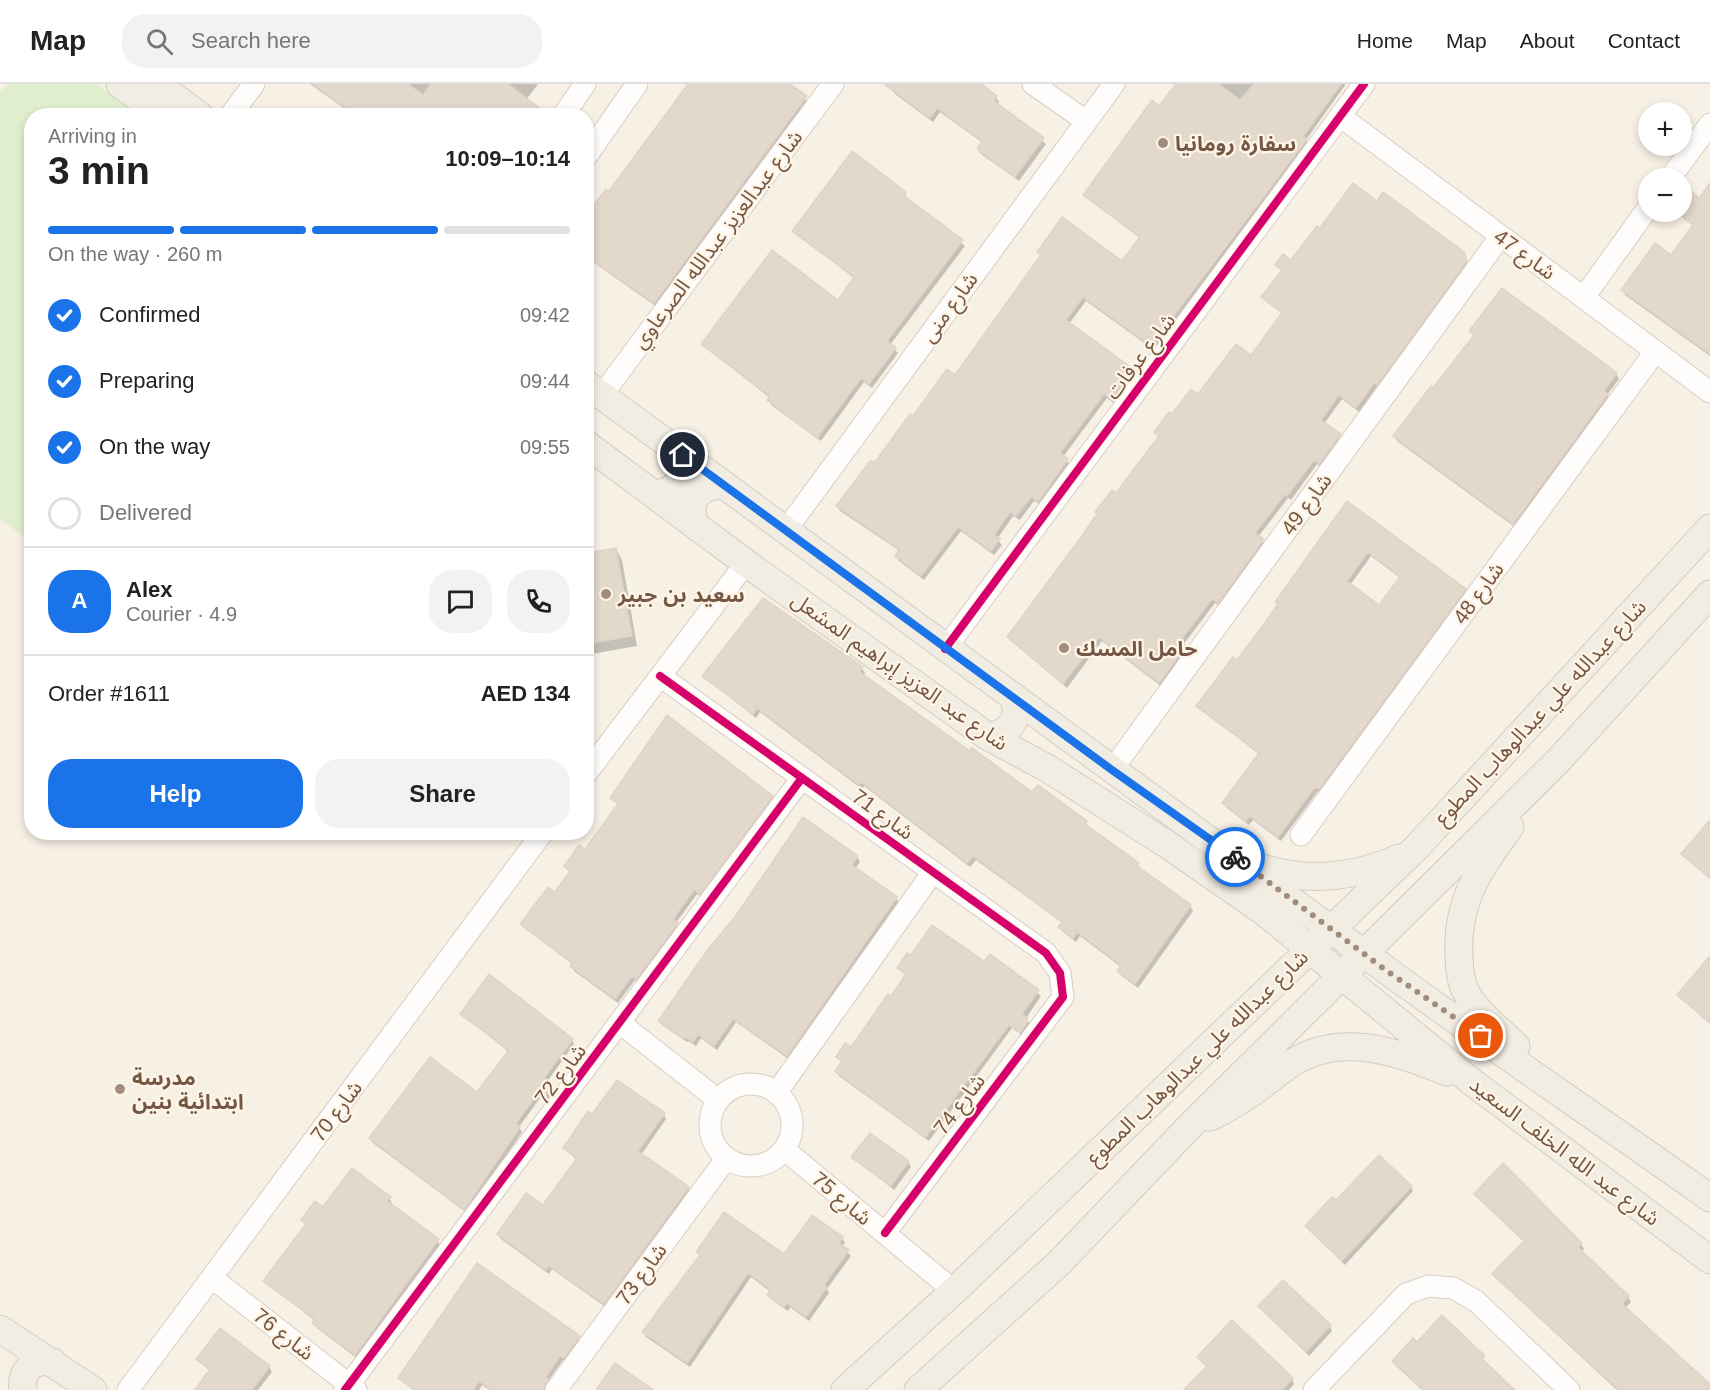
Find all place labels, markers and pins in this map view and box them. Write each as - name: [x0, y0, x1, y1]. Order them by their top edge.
- place label: سفارة رومانيا: [1175, 132, 1296, 156]
- marker: سفارة رومانيا: [1156, 136, 1170, 150]
- pin: [657, 429, 708, 480]
- place label: سعيد بن جبير: [617, 583, 745, 607]
- marker: سعيد بن جبير: [599, 587, 613, 601]
- place label: حامل المسك: [1076, 637, 1197, 661]
- marker: حامل المسك: [1057, 641, 1071, 655]
- pin: [1455, 1010, 1506, 1061]
- place label: مدرسة ابتدائية بنين: [132, 1066, 244, 1114]
- marker: مدرسة ابتدائية بنين: [113, 1082, 127, 1096]

